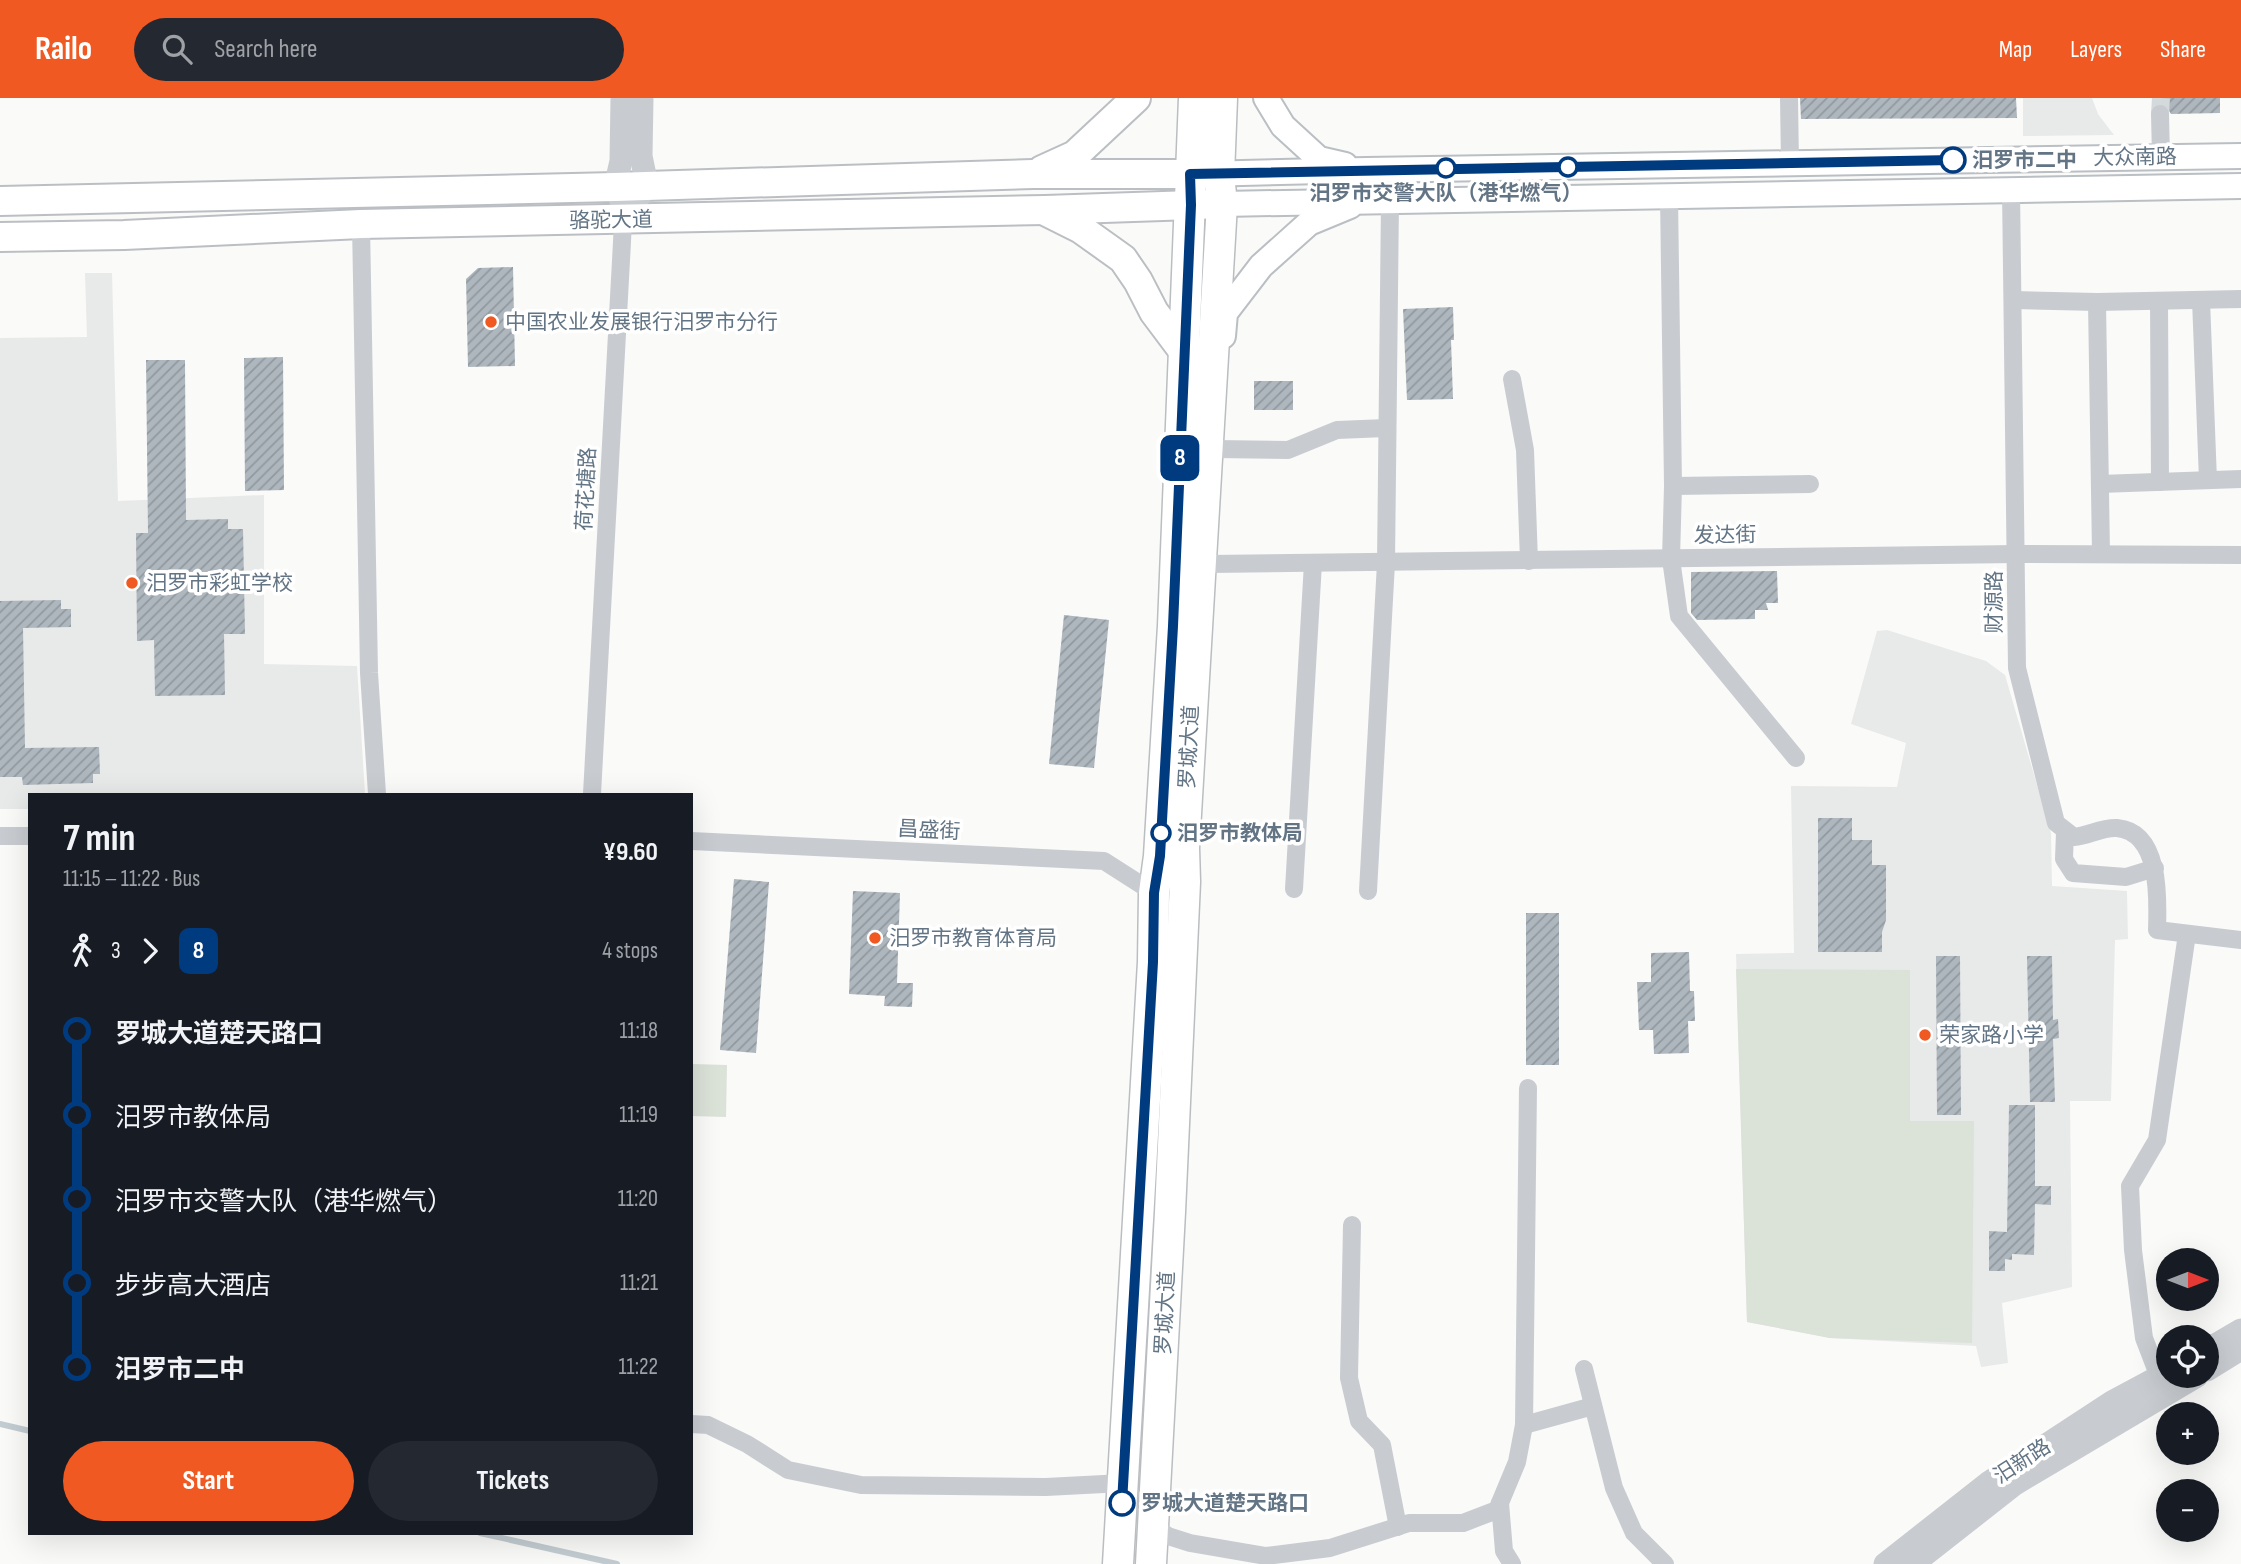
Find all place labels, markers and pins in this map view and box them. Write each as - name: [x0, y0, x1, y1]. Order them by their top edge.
- marker: 汨罗市二中: [1940, 147, 1966, 173]
- place label: 汨罗市二中: [1972, 148, 2077, 173]
- unlabelled marker: [1558, 157, 1578, 177]
- marker: 汨罗市交警大队（港华燃气）: [1436, 158, 1456, 178]
- place label: 汨罗市交警大队（港华燃气）: [1310, 181, 1583, 206]
- place label: 中国农业发展银行汨罗市分行: [505, 310, 778, 335]
- marker: 中国农业发展银行汨罗市分行: [483, 314, 499, 330]
- place label: 汨罗市彩虹学校: [146, 571, 293, 596]
- marker: 汨罗市彩虹学校: [124, 575, 140, 591]
- place label: 汨罗市教体局: [1177, 821, 1303, 846]
- marker: 汨罗市教体局: [1151, 823, 1171, 843]
- place label: 汨罗市教育体育局: [889, 926, 1057, 951]
- marker: 汨罗市教育体育局: [867, 930, 883, 946]
- place label: 荣家路小学: [1939, 1023, 2044, 1048]
- marker: 荣家路小学: [1917, 1027, 1933, 1043]
- marker: 罗城大道楚天路口: [1109, 1490, 1135, 1516]
- place label: 罗城大道楚天路口: [1141, 1491, 1309, 1516]

